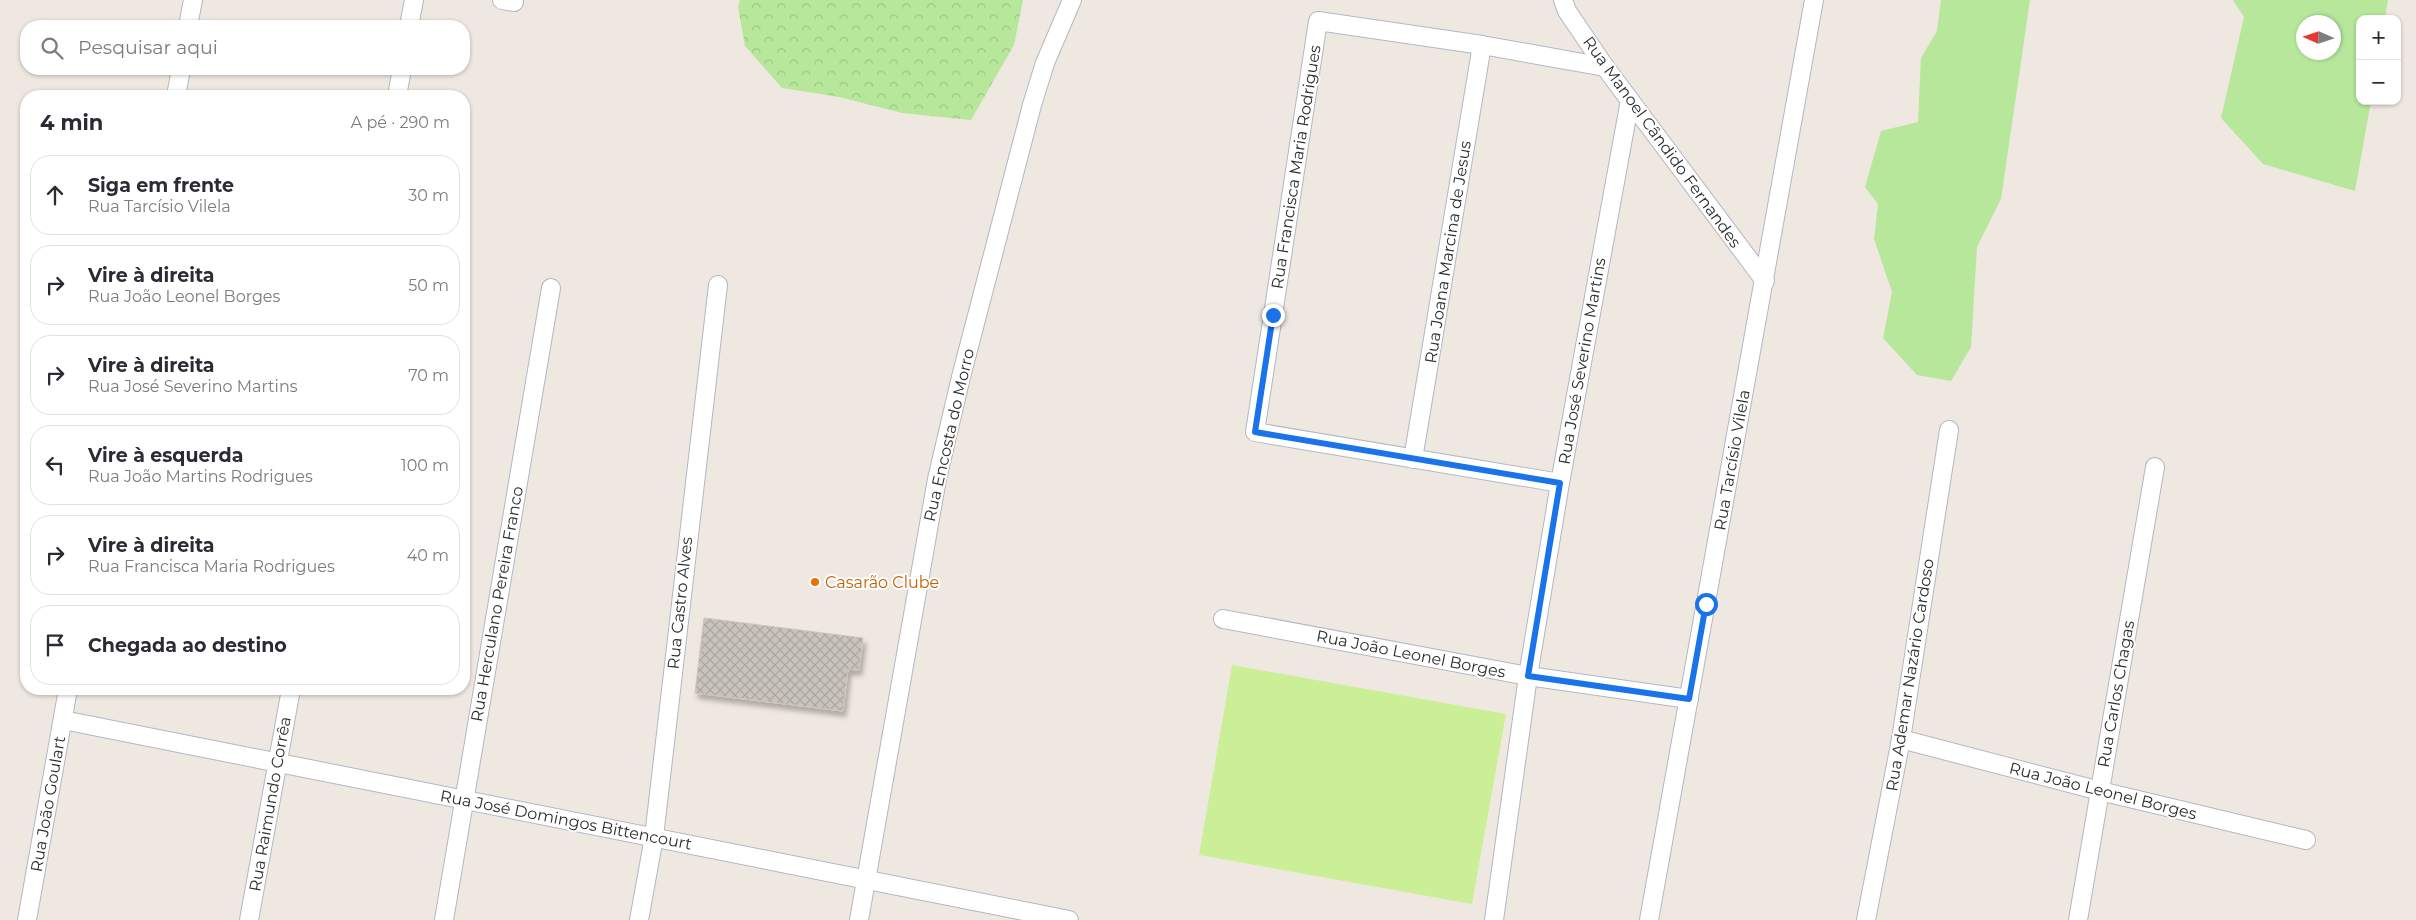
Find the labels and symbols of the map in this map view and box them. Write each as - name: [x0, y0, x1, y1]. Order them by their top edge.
- north arrow: [2296, 15, 2341, 60]
- street label: Rua Manoel Cândido Fernandes: [1579, 33, 1745, 252]
- street label: Rua Francisca Maria Rodrigues: [1267, 43, 1325, 290]
- street label: Rua Joana Marcina de Jesus: [1421, 139, 1475, 365]
- street label: Rua José Severino Martins: [1554, 256, 1610, 466]
- route end: [1262, 304, 1285, 327]
- street label: Rua Encosta do Morro: [920, 347, 978, 523]
- street label: Rua Tarcísio Vilela: [1710, 388, 1754, 532]
- street label: Rua Herculano Pereira Franco: [467, 485, 527, 723]
- street label: Rua Castro Alves: [664, 536, 696, 670]
- street label: Rua Ademar Nazário Cardoso: [1882, 557, 1938, 793]
- place label: Casarão Clube: [825, 573, 939, 592]
- marker: Casarão Clube: [809, 576, 821, 588]
- route start: [1695, 593, 1718, 616]
- street label: Rua Carlos Chagas: [2094, 619, 2138, 769]
- street label: Rua João Leonel Borges: [1315, 626, 1507, 682]
- street label: Rua Raimundo Corrêa: [245, 715, 295, 893]
- street label: Rua João Goulart: [27, 734, 69, 873]
- street label: Rua João Leonel Borges: [2007, 759, 2199, 824]
- street label: Rua José Domingos Bittencourt: [439, 786, 694, 854]

